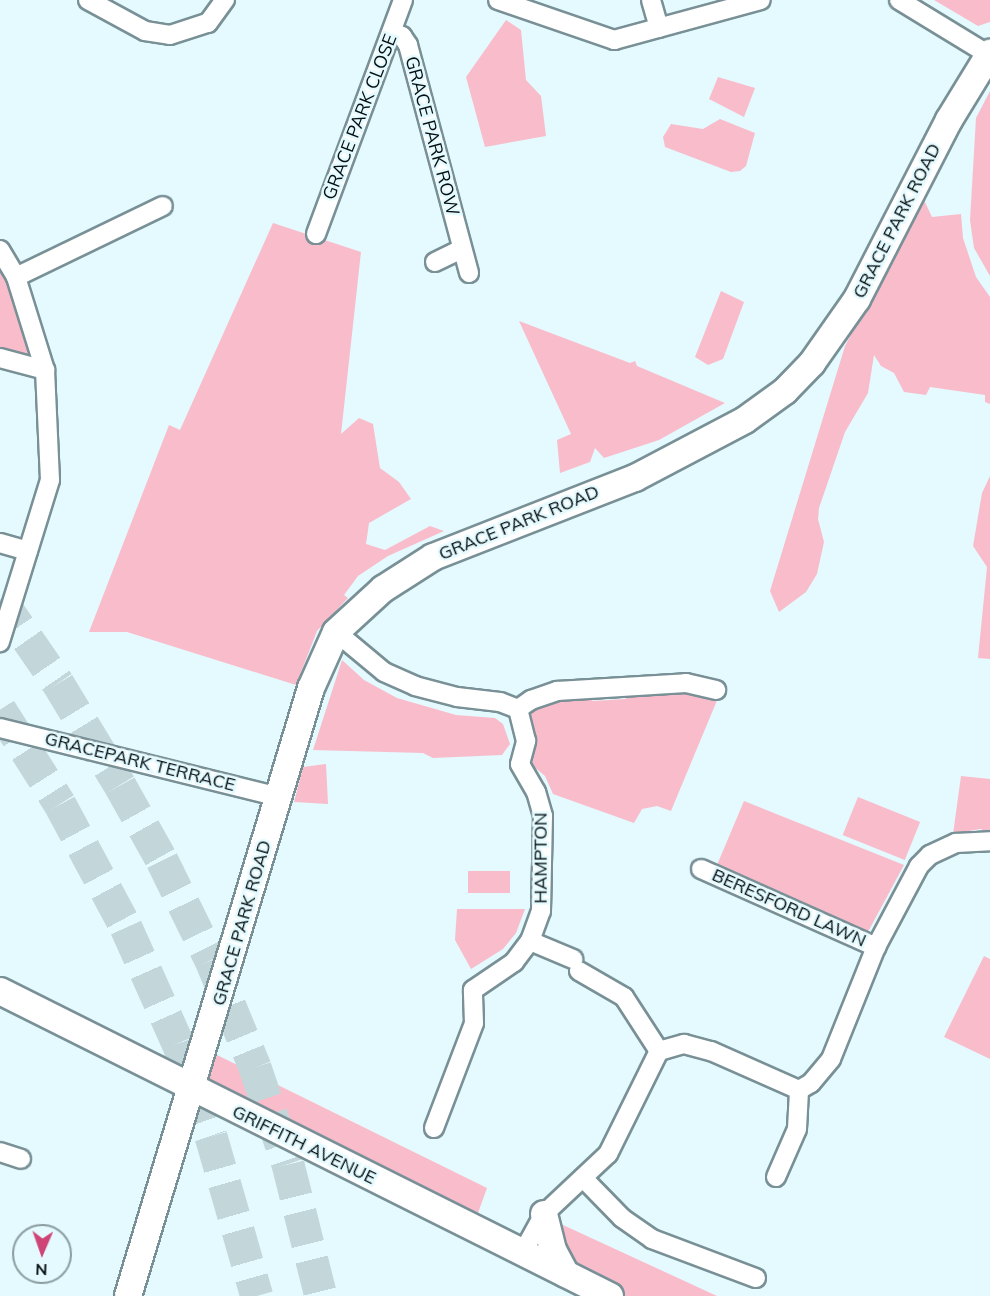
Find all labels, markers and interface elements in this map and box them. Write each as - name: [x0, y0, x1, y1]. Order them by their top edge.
- street label: GRACE PARK CLOSE: [318, 31, 402, 203]
- street label: GRACE PARK ROW: [400, 54, 464, 218]
- street label: GRACE PARK ROAD: [849, 140, 945, 302]
- street label: GRACE PARK ROAD: [436, 481, 602, 565]
- street label: GRACEPARK TERRACE: [42, 728, 238, 796]
- street label: HAMPTON: [530, 812, 552, 904]
- street label: GRACE PARK ROAD: [208, 838, 276, 1008]
- street label: BERESFORD LAWN: [709, 864, 869, 952]
- street label: GRIFFITH AVENUE: [229, 1101, 379, 1189]
- north arrow: [12, 1224, 72, 1284]
- text: N: [35, 1260, 48, 1280]

